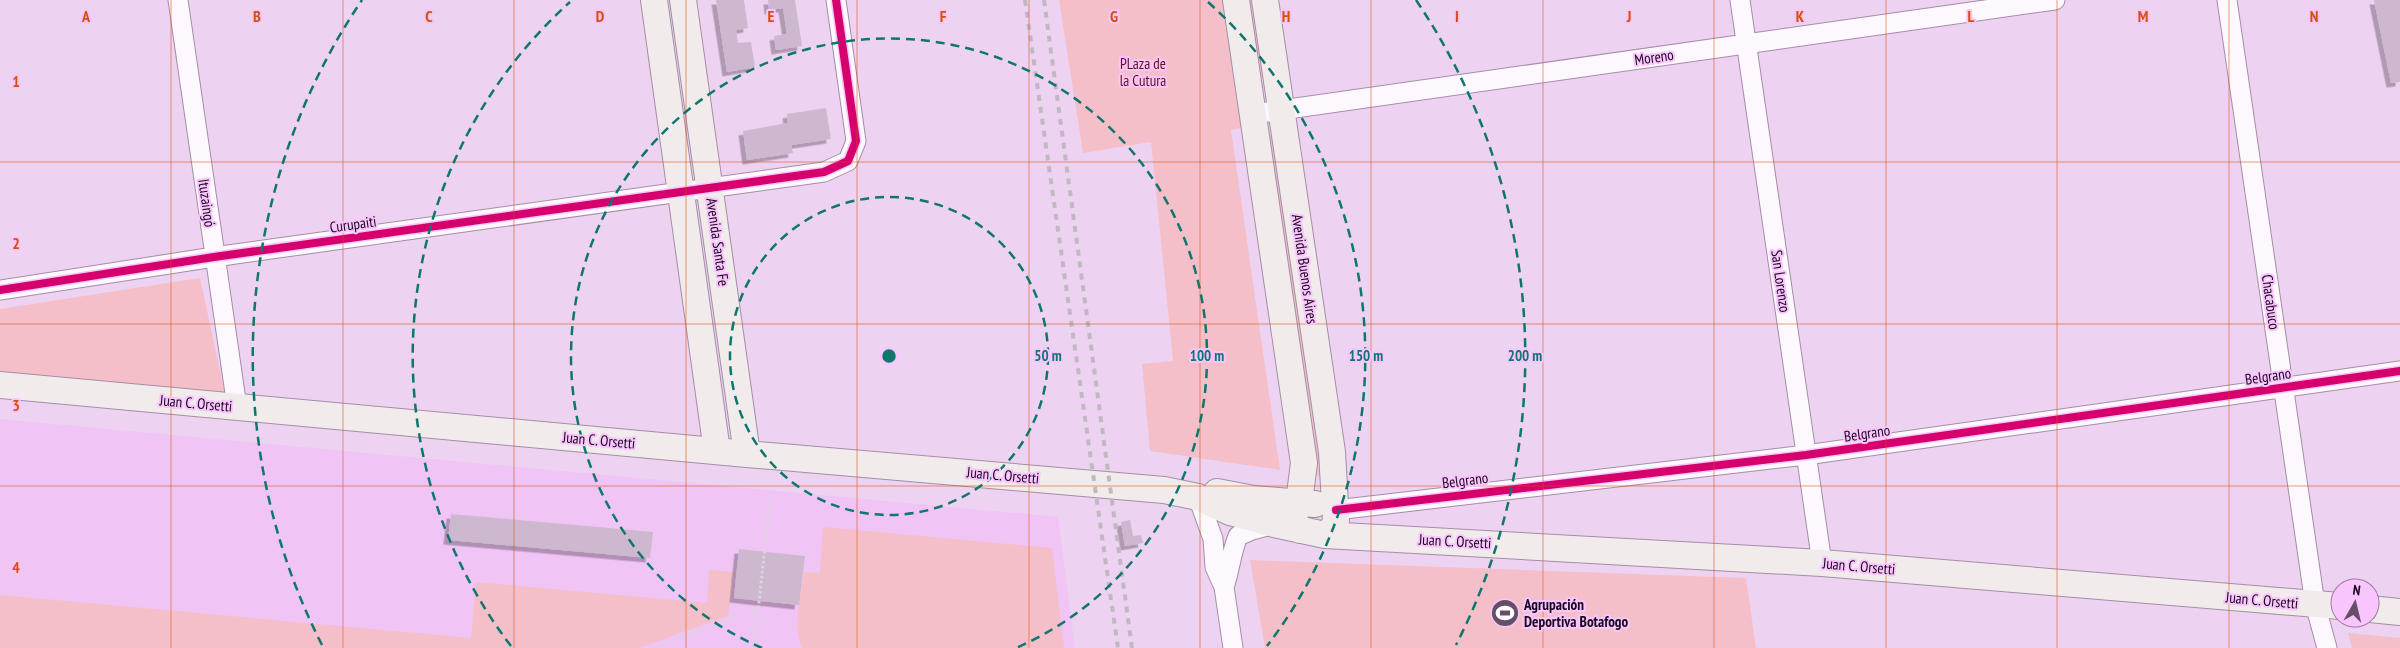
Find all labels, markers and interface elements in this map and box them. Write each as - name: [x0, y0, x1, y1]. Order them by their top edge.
- text: A: [81, 6, 91, 26]
- text: B: [253, 6, 261, 26]
- text: C: [425, 6, 433, 26]
- text: D: [596, 6, 605, 26]
- text: E: [768, 6, 775, 26]
- text: F: [940, 6, 947, 26]
- text: G: [1110, 6, 1118, 26]
- text: H: [1282, 6, 1290, 26]
- text: I: [1455, 6, 1459, 26]
- text: J: [1626, 6, 1631, 26]
- text: K: [1796, 6, 1805, 26]
- text: L: [1968, 6, 1975, 26]
- text: M: [2138, 6, 2148, 26]
- text: N: [2310, 6, 2318, 26]
- street label: Moreno: [1633, 45, 1675, 69]
- park label: PLaza de la Cutura: [1120, 54, 1166, 90]
- text: 1: [12, 71, 20, 91]
- street label: Ituzaingó: [194, 178, 220, 228]
- street label: Avenida Santa Fe: [702, 197, 734, 287]
- street label: Curupaiti: [328, 211, 378, 237]
- street label: Avenida Buenos Aires: [1288, 213, 1322, 325]
- text: 2: [12, 233, 20, 253]
- street label: San Lorenzo: [1767, 249, 1795, 313]
- street label: Chacabuco: [2258, 273, 2284, 331]
- text: 50 m: [1034, 346, 1062, 365]
- text: 100 m: [1190, 346, 1224, 365]
- text: 150 m: [1349, 346, 1383, 365]
- text: 200 m: [1508, 346, 1542, 365]
- centre of rings: [880, 347, 898, 365]
- street label: Belgrano: [2244, 363, 2292, 389]
- street label: Juan C. Orsetti: [158, 390, 233, 416]
- text: 3: [12, 395, 20, 415]
- street label: Belgrano: [1843, 420, 1891, 446]
- street label: Juan C. Orsetti: [561, 427, 636, 453]
- street label: Juan C. Orsetti: [965, 462, 1040, 488]
- street label: Belgrano: [1441, 468, 1489, 492]
- street label: Juan C. Orsetti: [1417, 530, 1492, 552]
- street label: Juan C. Orsetti: [1821, 553, 1896, 579]
- text: 4: [12, 557, 20, 577]
- north arrow: [2330, 578, 2380, 628]
- text: N: [2352, 581, 2362, 600]
- street label: Juan C. Orsetti: [2224, 587, 2299, 613]
- place label: Agrupación Deportiva Botafogo: [1523, 595, 1629, 631]
- sports icon: Agrupación Deportiva Botafogo: [1490, 598, 1520, 628]

